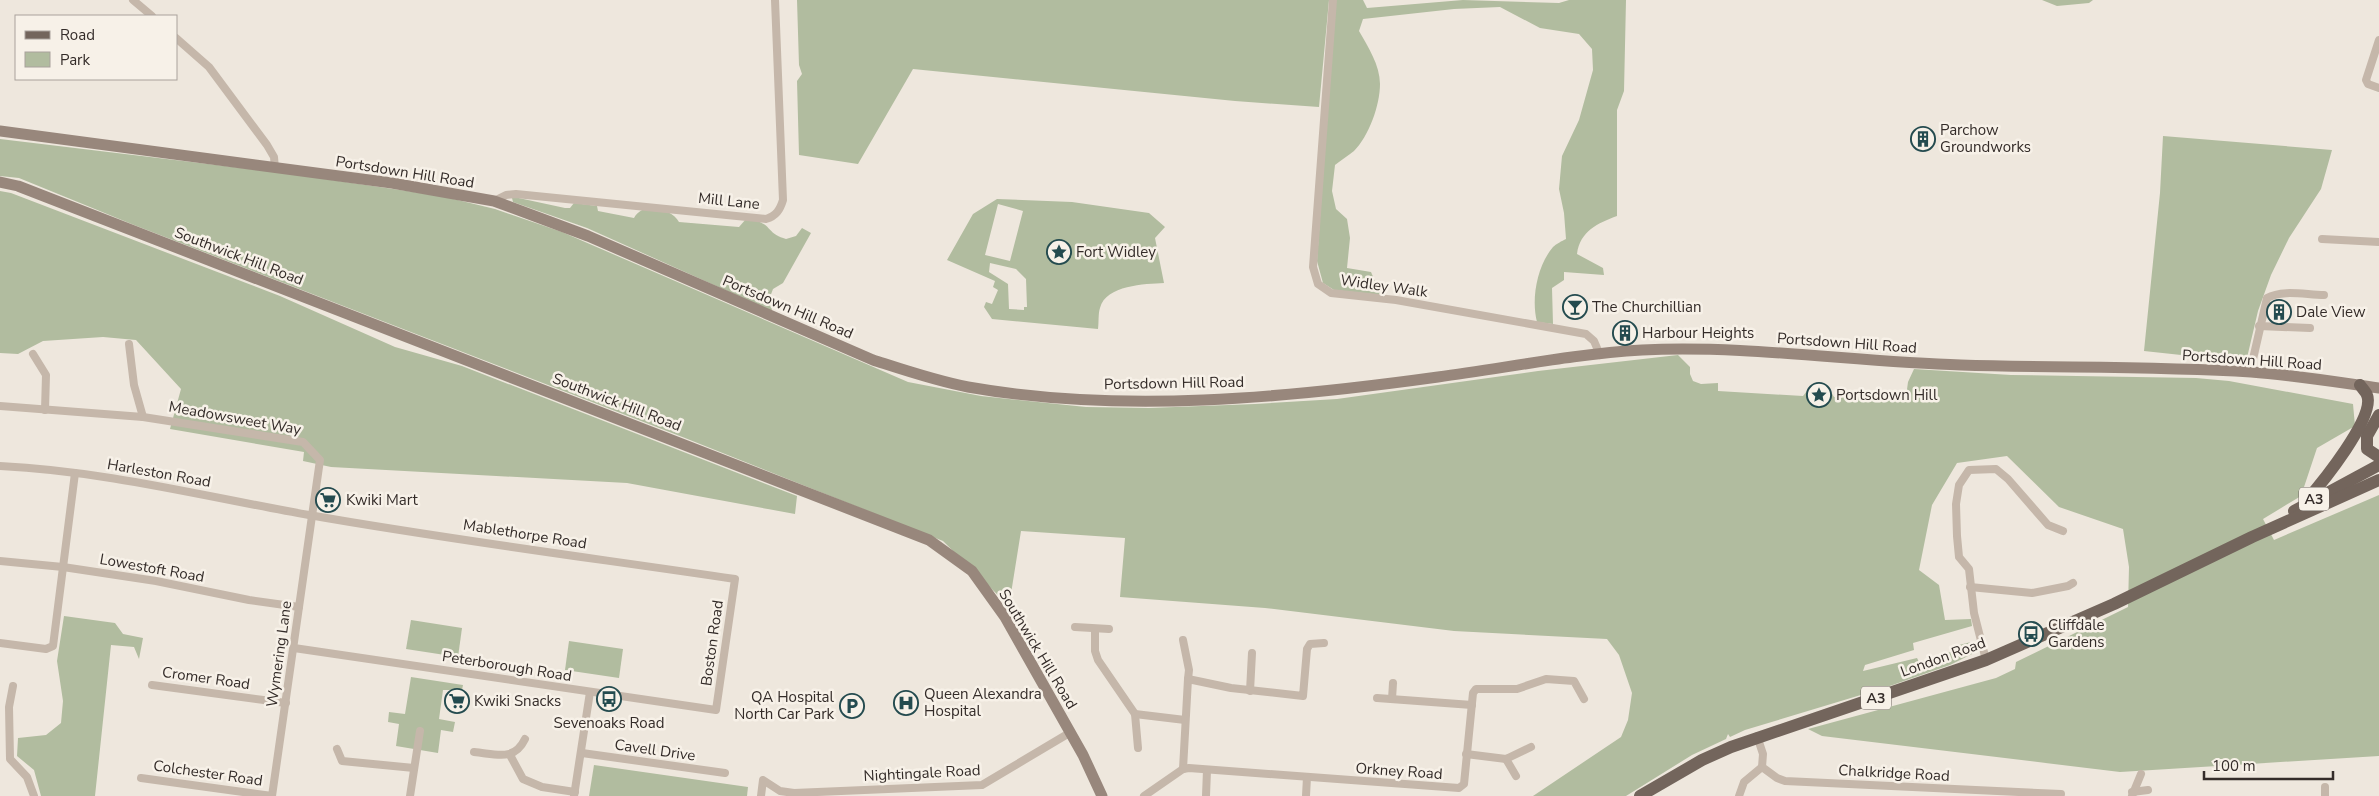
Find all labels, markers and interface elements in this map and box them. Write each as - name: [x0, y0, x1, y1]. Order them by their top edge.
- legend: [15, 15, 178, 80]
- text: Road: [60, 25, 95, 45]
- text: Park: [60, 50, 90, 70]
- place label: Parchow Groundworks: [1940, 120, 2031, 157]
- building icon: Parchow Groundworks: [1910, 126, 1936, 152]
- street label: Portsdown Hill Road: [334, 151, 476, 193]
- street label: Mill Lane: [697, 188, 761, 214]
- street label: Southwick Hill Road: [172, 222, 306, 290]
- place icon: Fort Widley: [1046, 239, 1072, 265]
- place label: Fort Widley: [1076, 242, 1156, 262]
- street label: Portsdown Hill Road: [720, 270, 856, 344]
- street label: Widley Walk: [1339, 270, 1430, 302]
- bar icon: The Churchillian: [1562, 294, 1588, 320]
- place label: The Churchillian: [1592, 297, 1701, 317]
- building icon: Dale View: [2266, 299, 2292, 325]
- place label: Dale View: [2296, 302, 2366, 322]
- building icon: Harbour Heights: [1612, 320, 1638, 346]
- place label: Harbour Heights: [1642, 323, 1754, 343]
- street label: Portsdown Hill Road: [1776, 328, 1918, 358]
- street label: Portsdown Hill Road: [2181, 345, 2323, 375]
- street label: Southwick Hill Road: [550, 368, 684, 436]
- street label: Portsdown Hill Road: [1104, 372, 1244, 394]
- place icon: Portsdown Hill: [1806, 382, 1832, 408]
- place label: Portsdown Hill: [1836, 385, 1938, 405]
- street label: Meadowsweet Way: [167, 397, 303, 440]
- street label: Harleston Road: [106, 454, 212, 492]
- supermarket icon: Kwiki Mart: [315, 487, 341, 513]
- road number: A3: [2299, 488, 2329, 510]
- place label: Kwiki Mart: [346, 490, 418, 510]
- street label: Mablethorpe Road: [462, 514, 588, 554]
- street label: Lowestoft Road: [98, 549, 206, 587]
- street label: Southwick Hill Road: [994, 585, 1082, 713]
- street label: Wymering Lane: [262, 599, 296, 708]
- street label: Boston Road: [696, 599, 728, 687]
- place label: Cliffdale Gardens: [2048, 615, 2105, 652]
- bus stop icon: Cliffdale Gardens: [2018, 621, 2044, 647]
- street label: London Road: [1898, 632, 1988, 682]
- street label: Peterborough Road: [441, 646, 573, 686]
- street label: Cromer Road: [161, 662, 251, 694]
- place label: Queen Alexandra Hospital: [924, 684, 1042, 721]
- bus stop icon: Sevenoaks Road: [596, 686, 622, 712]
- road number: A3: [1861, 686, 1891, 710]
- place label: QA Hospital North Car Park: [734, 687, 835, 724]
- supermarket icon: Kwiki Snacks: [444, 688, 470, 714]
- hospital icon: Queen Alexandra Hospital: [893, 690, 919, 716]
- place label: Kwiki Snacks: [474, 691, 561, 711]
- parking icon: QA Hospital North Car Park: [839, 693, 865, 719]
- place label: Sevenoaks Road: [554, 713, 664, 733]
- street label: Cavell Drive: [613, 734, 697, 766]
- scale bar: [2204, 748, 2333, 780]
- street label: Colchester Road: [152, 755, 264, 791]
- text: 100 m: [2212, 756, 2256, 776]
- street label: Orkney Road: [1355, 758, 1443, 784]
- street label: Nightingale Road: [863, 760, 981, 786]
- street label: Chalkridge Road: [1838, 760, 1950, 786]

